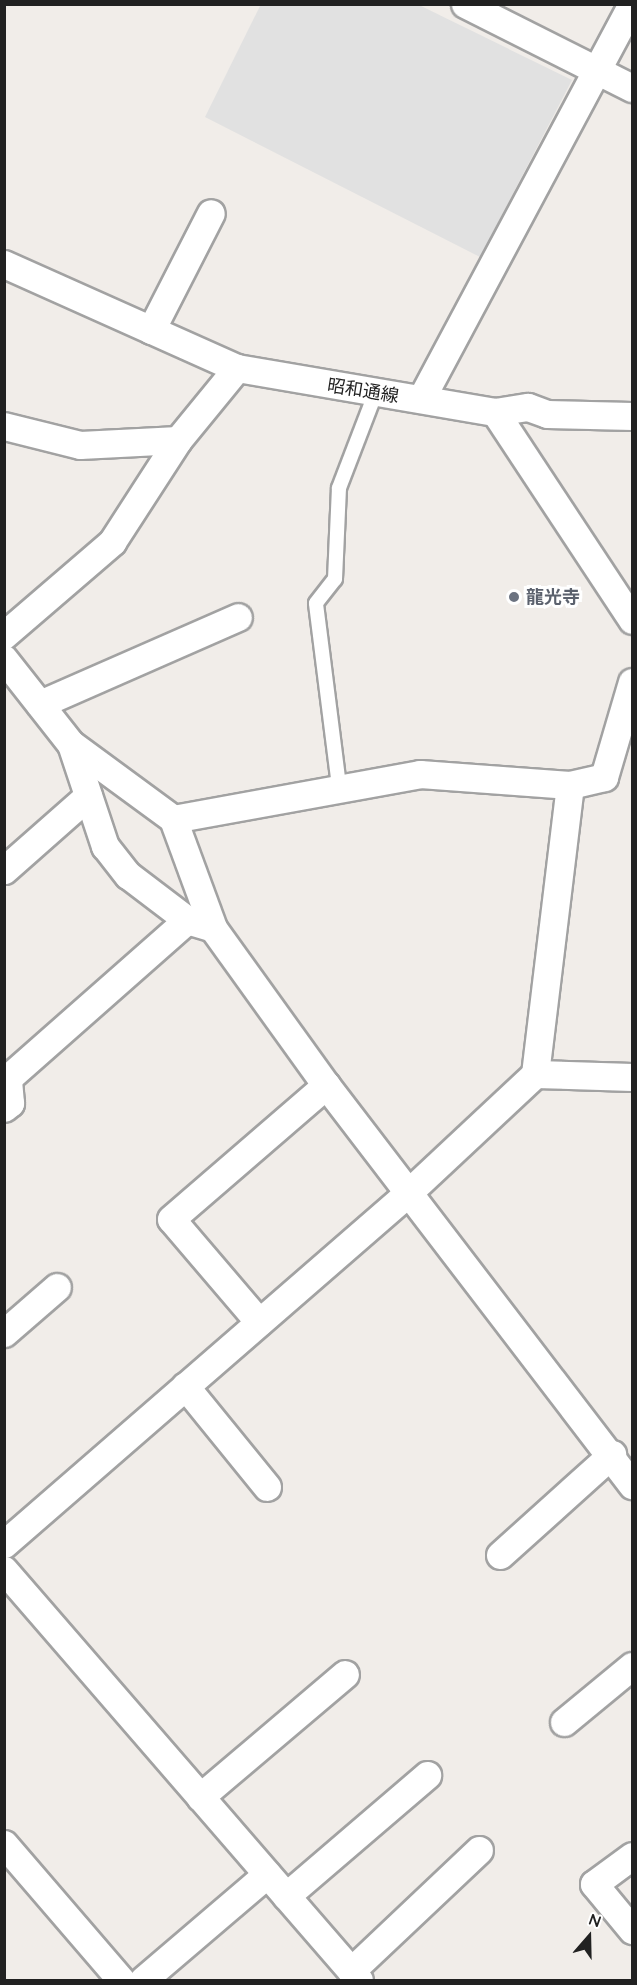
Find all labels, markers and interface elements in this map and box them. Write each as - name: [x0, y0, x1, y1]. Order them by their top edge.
- street label: 昭和通線: [326, 375, 400, 407]
- place label: 龍光寺: [526, 586, 580, 608]
- marker: 龍光寺: [507, 590, 521, 604]
- north arrow: [559, 1907, 619, 1967]
- text: N: [586, 1909, 604, 1931]

